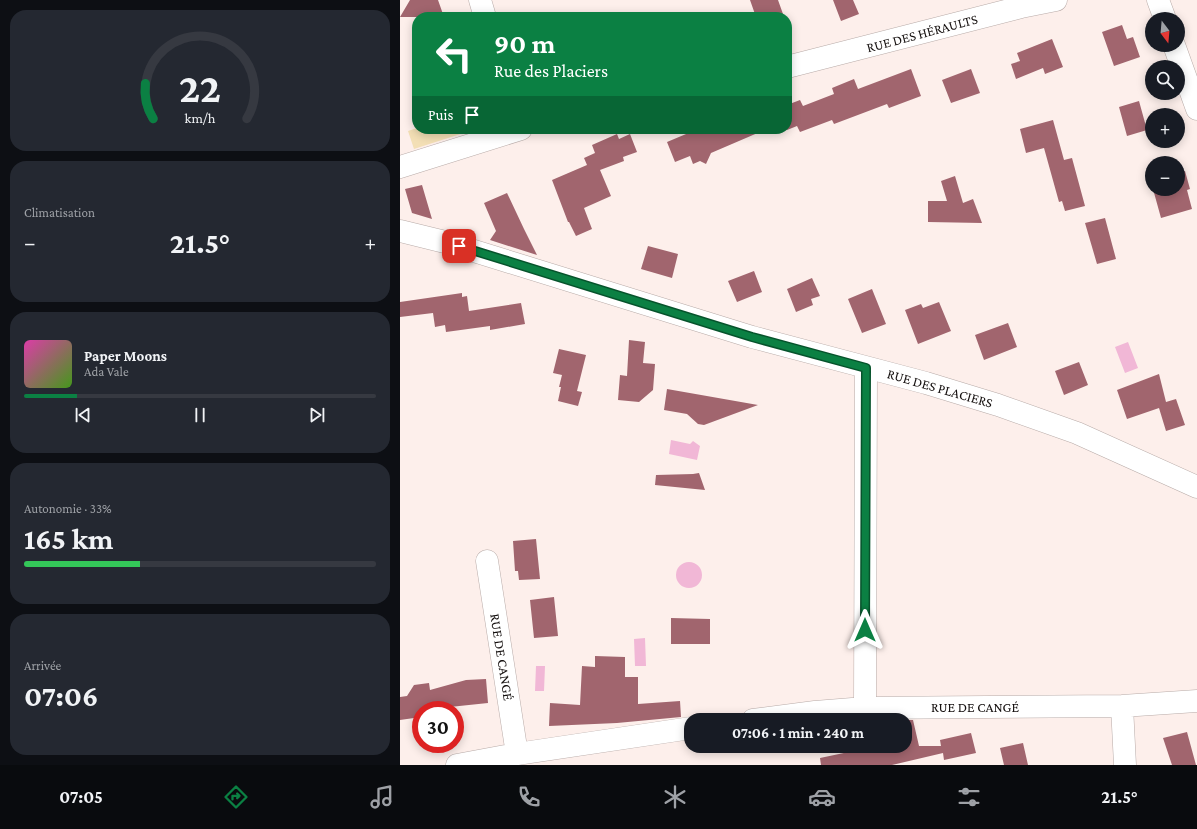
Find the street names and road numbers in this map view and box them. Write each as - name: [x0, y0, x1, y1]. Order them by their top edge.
- street label: RUE DES HÉRAULTS: [865, 10, 980, 56]
- street label: RUE DES PLACIERS: [885, 365, 995, 411]
- street label: RUE DE CANGÉ: [487, 612, 517, 702]
- street label: RUE DE CANGÉ: [931, 699, 1019, 715]

